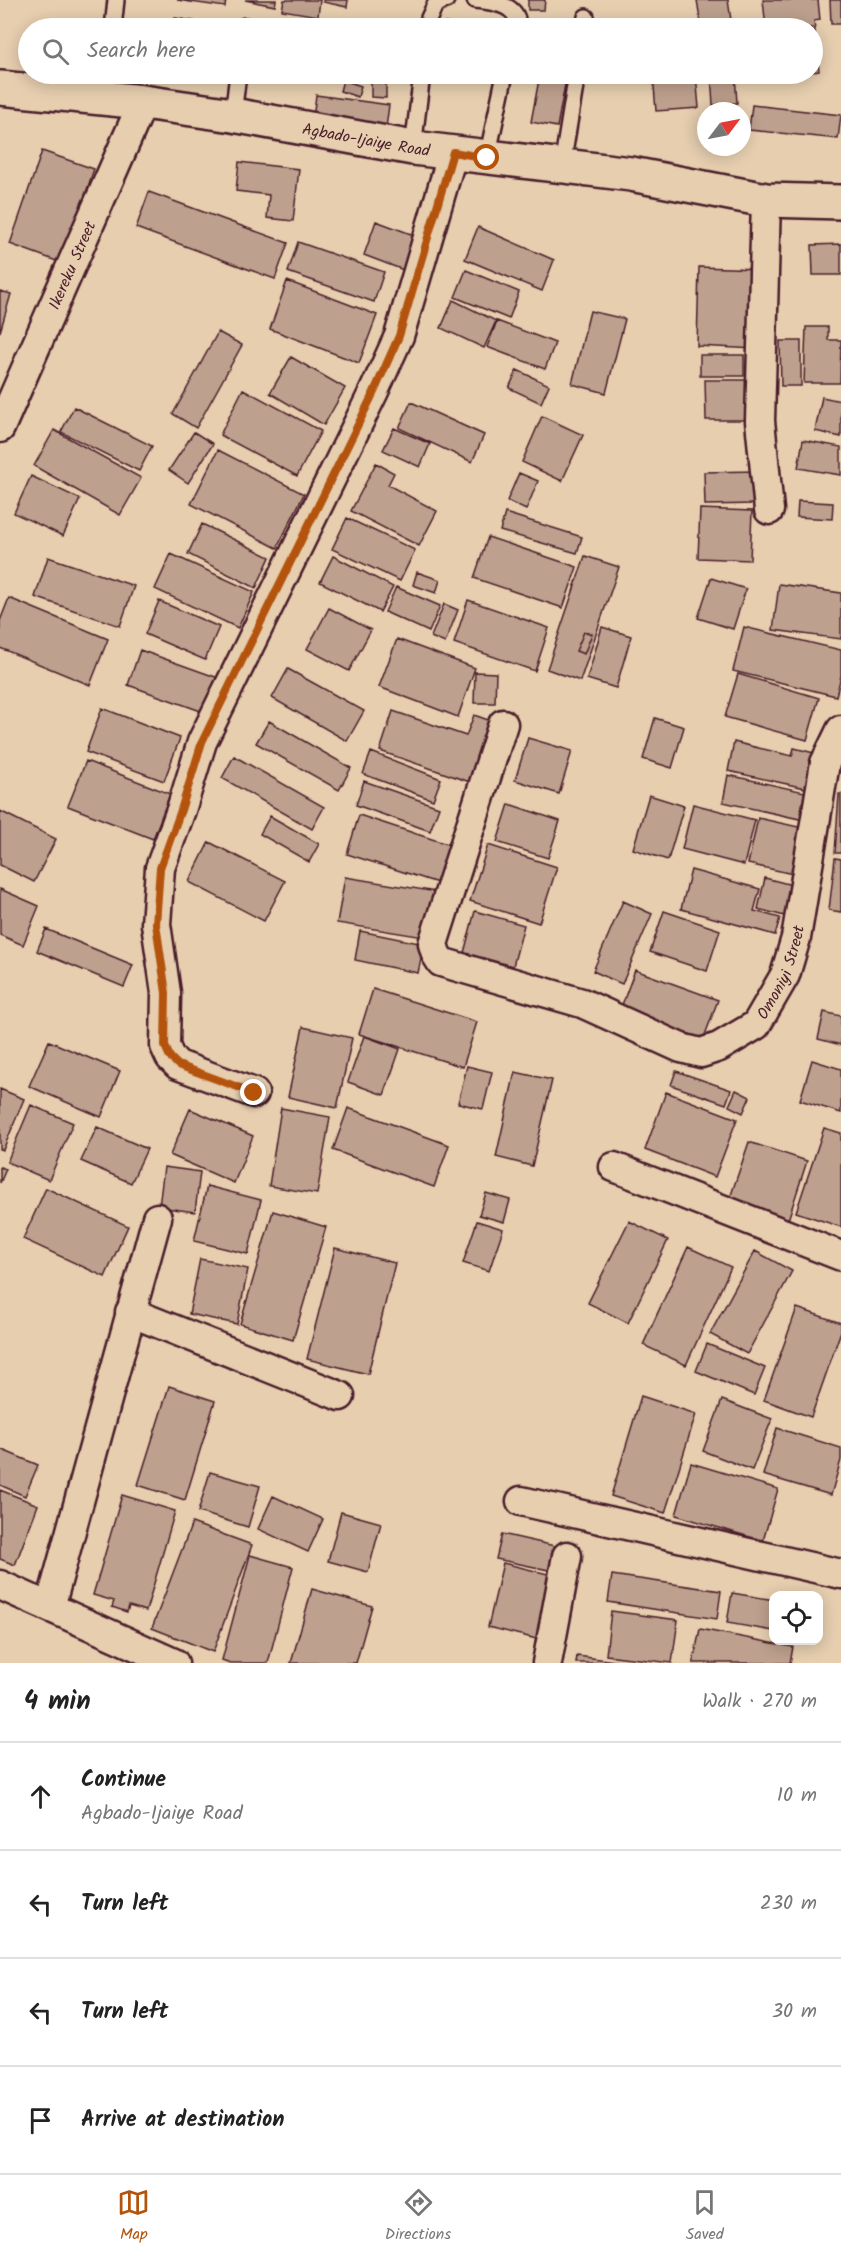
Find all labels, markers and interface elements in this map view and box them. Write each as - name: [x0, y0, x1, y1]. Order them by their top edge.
- search box: [18, 18, 823, 84]
- text: Search here: [87, 34, 195, 69]
- icon: search: [39, 35, 72, 68]
- north arrow: [697, 102, 751, 156]
- street label: Agbado-Ijaiye Road: [300, 117, 432, 164]
- route start: [473, 144, 499, 170]
- street label: Ikereku Street: [42, 217, 104, 314]
- street label: Omoniyi Street: [751, 923, 812, 1024]
- route end: [240, 1079, 266, 1105]
- map controls: [769, 1591, 823, 1645]
- button: locate: [769, 1591, 823, 1645]
- text: 4 min: [24, 1681, 91, 1723]
- text: Walk · 270 m: [702, 1686, 817, 1718]
- text: Continue: [81, 1763, 166, 1798]
- icon: ahead: [24, 1780, 57, 1813]
- text: 10 m: [777, 1780, 817, 1812]
- text: Agbado-Ijaiye Road: [81, 1798, 243, 1830]
- text: Turn left: [81, 1887, 168, 1922]
- icon: left: [24, 1888, 57, 1921]
- text: 230 m: [760, 1888, 817, 1920]
- text: Turn left: [81, 1995, 168, 2030]
- icon: left: [24, 1996, 57, 2029]
- text: 30 m: [772, 1996, 817, 2028]
- text: Arrive at destination: [81, 2103, 284, 2138]
- icon: arrive: [24, 2104, 57, 2137]
- tab: Map: [117, 2186, 150, 2247]
- tab: Directions: [385, 2186, 451, 2247]
- tab: Saved: [686, 2186, 724, 2247]

